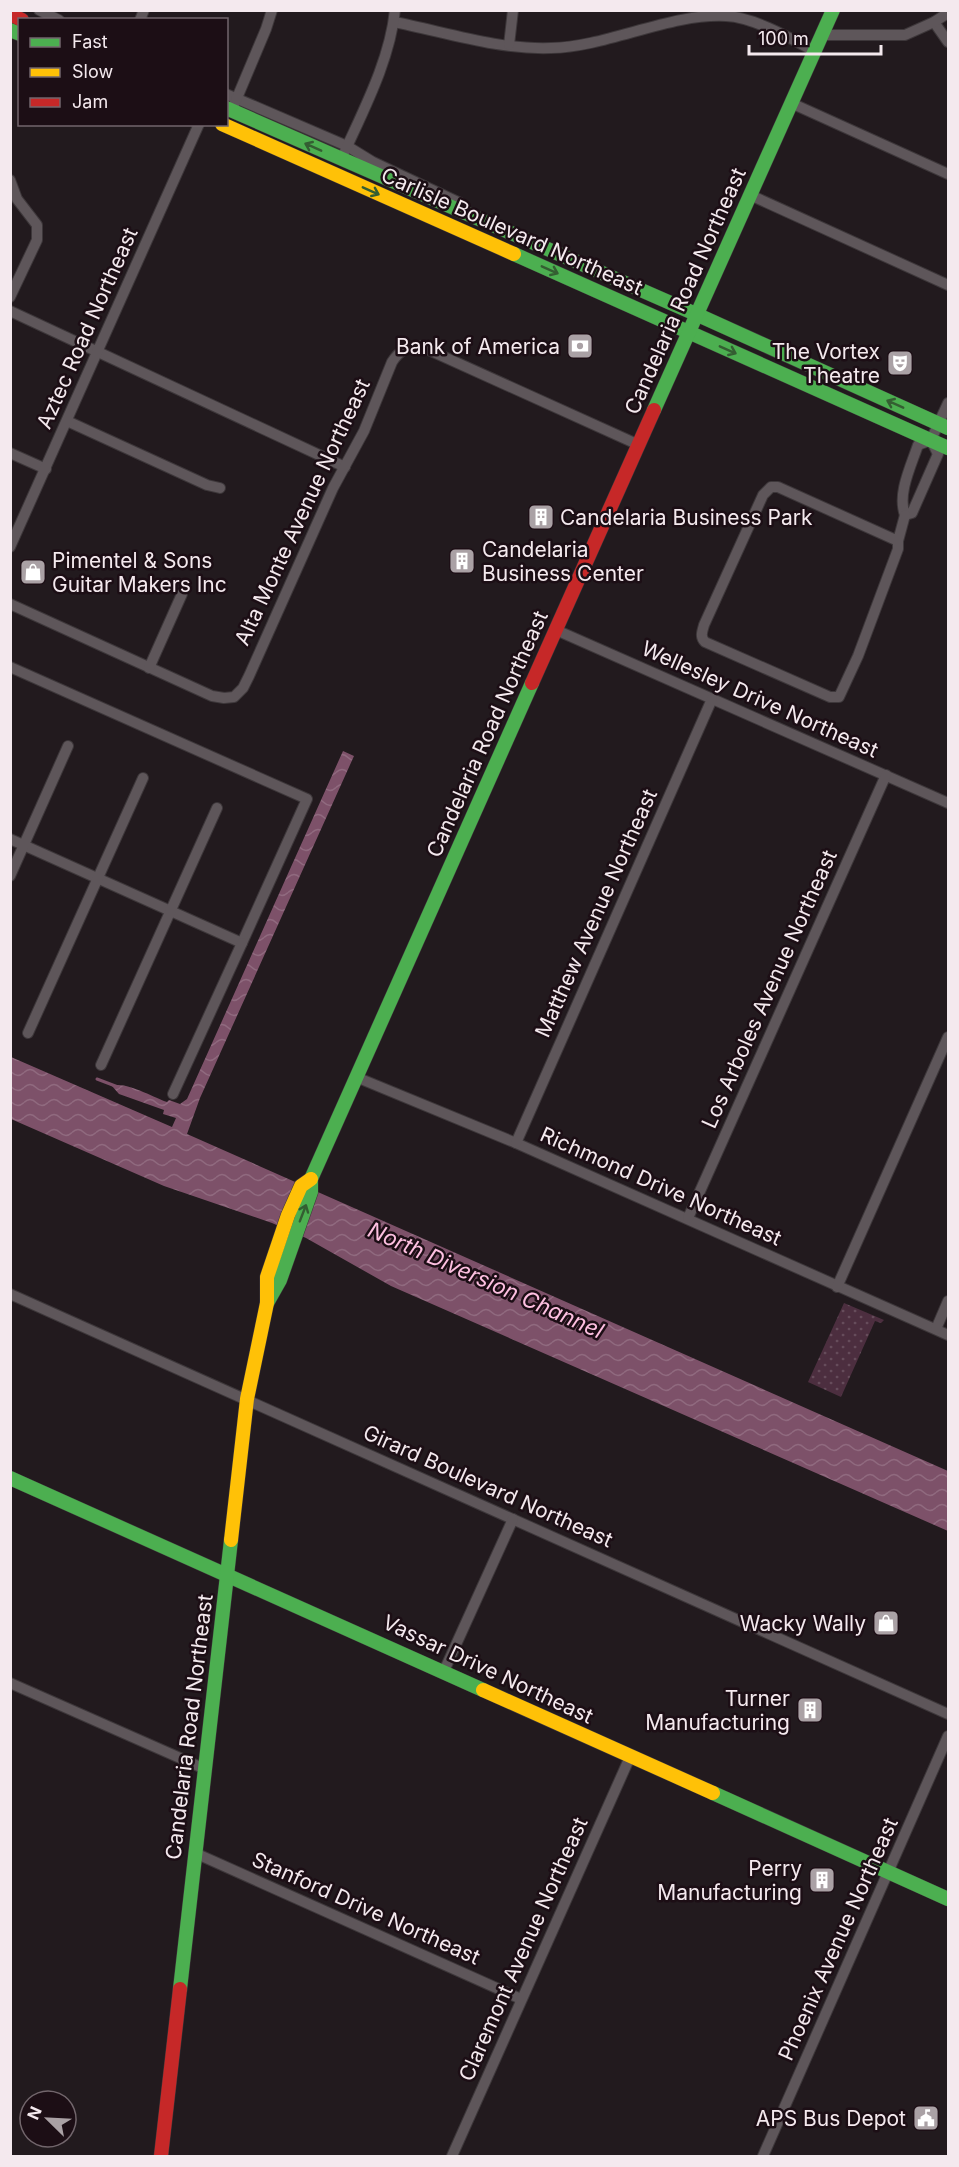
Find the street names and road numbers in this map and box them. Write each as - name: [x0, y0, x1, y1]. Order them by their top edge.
- street label: Carlisle Boulevard Northeast: [377, 162, 647, 300]
- street label: Candelaria Road Northeast: [619, 164, 751, 418]
- street label: Aztec Road Northeast: [31, 223, 143, 432]
- street label: Alta Monte Avenue Northeast: [229, 375, 375, 649]
- street label: Candelaria Road Northeast: [421, 607, 553, 861]
- street label: Wellesley Drive Northeast: [638, 635, 882, 763]
- street label: Matthew Avenue Northeast: [530, 785, 662, 1041]
- street label: Los Arboles Avenue Northeast: [696, 846, 842, 1132]
- street label: Richmond Drive Northeast: [537, 1121, 786, 1251]
- street label: Girard Boulevard Northeast: [359, 1420, 617, 1552]
- street label: Candelaria Road Northeast: [160, 1593, 218, 1861]
- street label: Vassar Drive Northeast: [379, 1609, 597, 1729]
- street label: Claremont Avenue Northeast: [453, 1813, 593, 2085]
- street label: Phoenix Avenue Northeast: [773, 1814, 903, 2064]
- street label: Stanford Drive Northeast: [248, 1846, 484, 1970]

